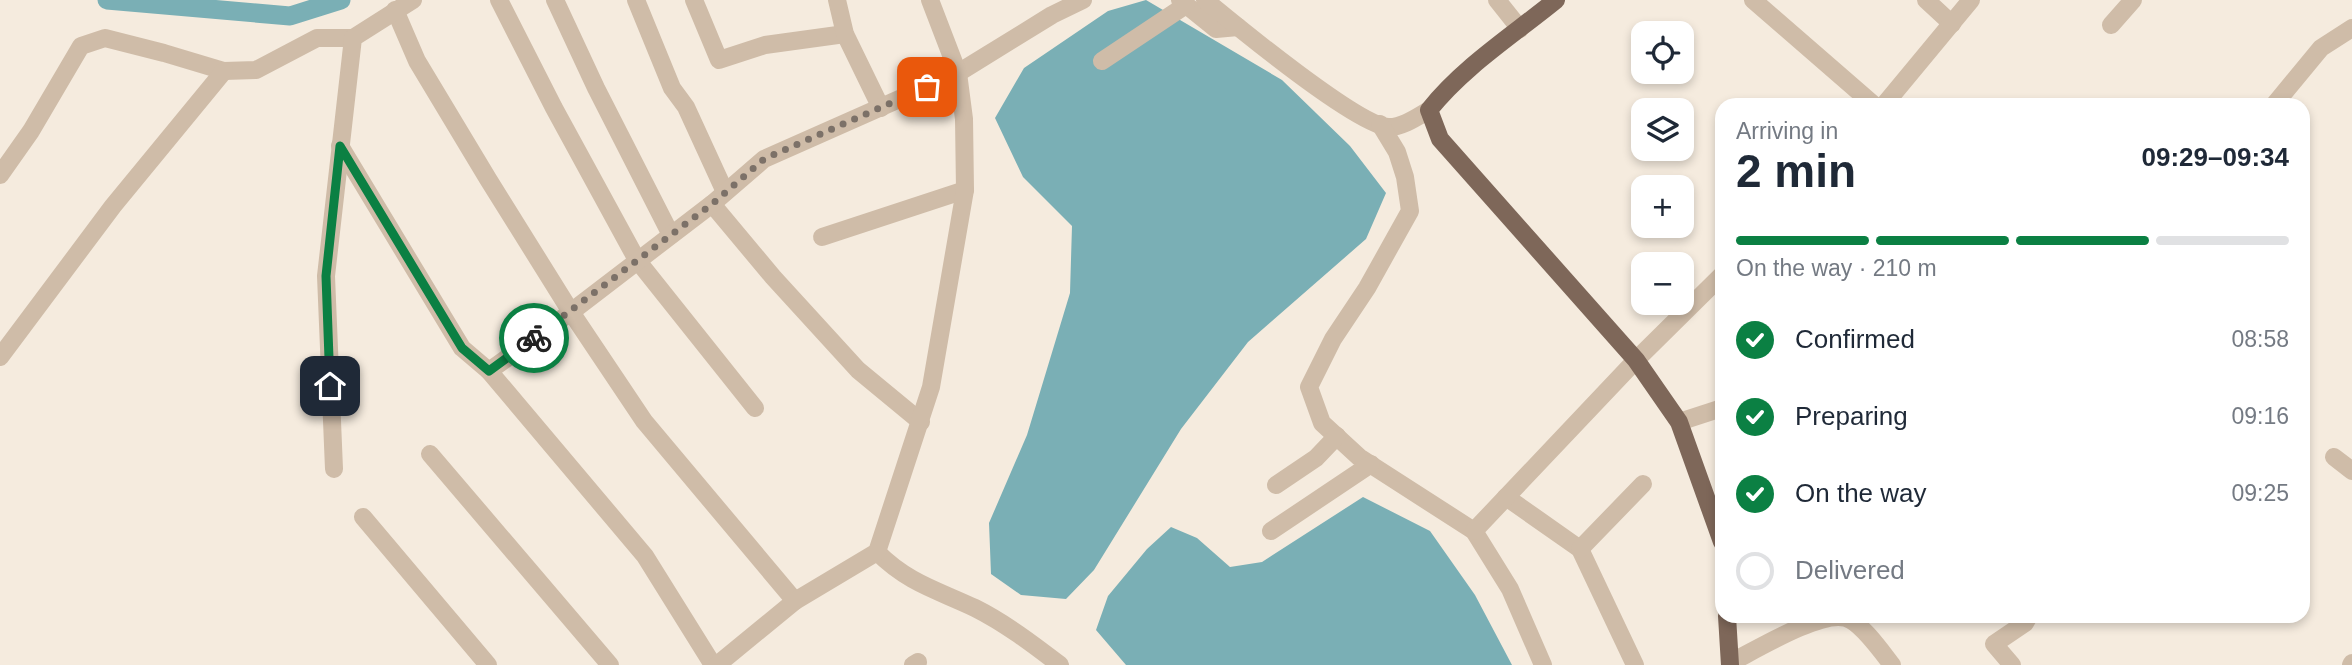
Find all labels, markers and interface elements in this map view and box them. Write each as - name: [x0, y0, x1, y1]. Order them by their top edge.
- map controls: [1631, 21, 1694, 315]
- button: locate: [1631, 21, 1694, 84]
- pin: [897, 57, 957, 117]
- icon: bag: [908, 68, 946, 106]
- button: layers: [1631, 98, 1694, 161]
- text: Arriving in: [1736, 118, 1838, 144]
- text: 09:29–09:34: [2142, 142, 2289, 172]
- text: 2 min: [1736, 145, 1856, 197]
- button: +: [1631, 175, 1694, 238]
- button: −: [1631, 252, 1694, 315]
- text: On the way · 210 m: [1736, 255, 1937, 281]
- courier: [499, 303, 569, 373]
- icon: bike: [515, 319, 553, 357]
- icon: check: [1736, 321, 1774, 359]
- text: Confirmed: [1795, 324, 1915, 354]
- text: 08:58: [2231, 326, 2289, 352]
- pin: [300, 356, 360, 416]
- icon: home: [311, 367, 349, 405]
- icon: check: [1736, 398, 1774, 436]
- text: Preparing: [1795, 401, 1908, 431]
- text: 09:16: [2231, 403, 2289, 429]
- icon: check: [1736, 475, 1774, 513]
- text: On the way: [1795, 478, 1927, 508]
- text: 09:25: [2231, 480, 2289, 506]
- text: Delivered: [1795, 555, 1905, 585]

